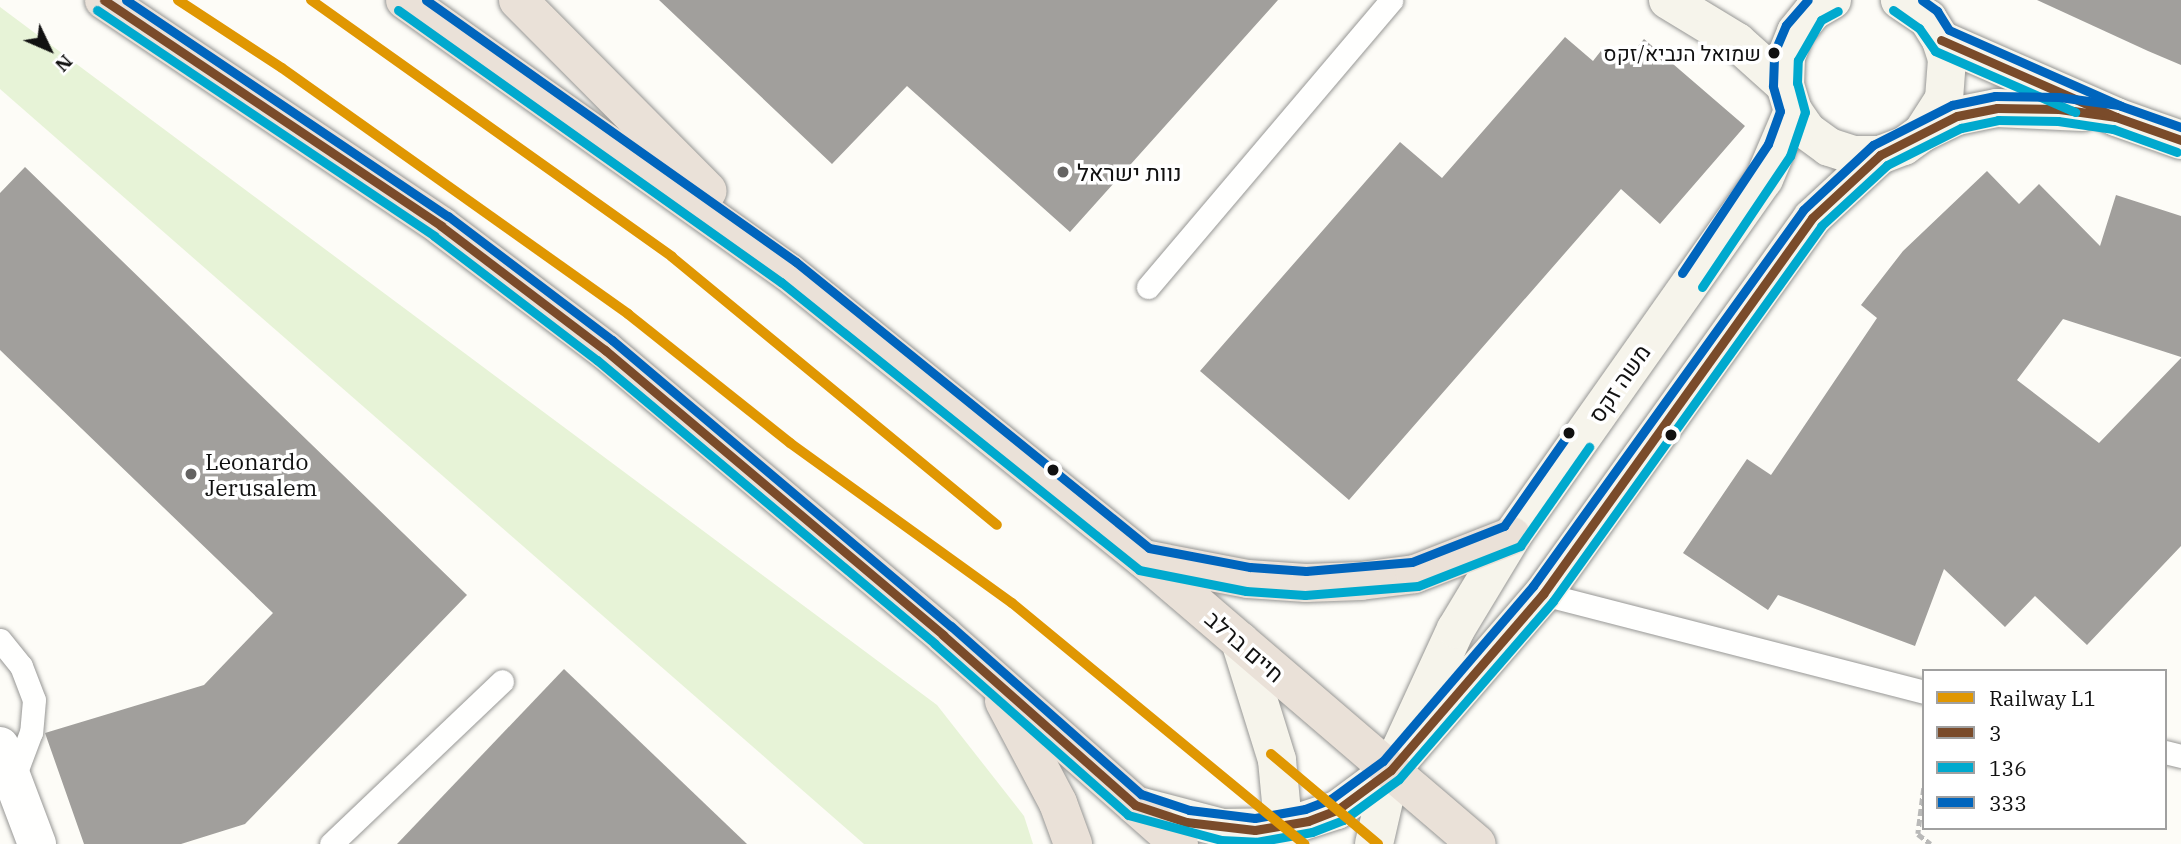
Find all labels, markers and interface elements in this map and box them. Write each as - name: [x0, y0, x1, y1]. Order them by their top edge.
- north arrow: [14, 14, 84, 84]
- place label: שמואל הנביא/זקס: [1603, 40, 1761, 66]
- marker: שמואל הנביא/זקס: [1767, 46, 1781, 60]
- text: N: [50, 50, 78, 77]
- place label: נוות ישראל: [1077, 158, 1182, 186]
- marker: נוות ישראל: [1055, 164, 1071, 180]
- street label: משה זקס: [1582, 339, 1656, 427]
- unlabelled marker: [1562, 426, 1576, 440]
- unlabelled marker: [1664, 428, 1678, 442]
- place label: Leonardo Jerusalem: [205, 447, 317, 501]
- unlabelled marker: [1046, 463, 1060, 477]
- marker: Leonardo Jerusalem: [183, 466, 199, 482]
- street label: חיים ברלב: [1200, 604, 1290, 688]
- legend: [1922, 669, 2167, 830]
- text: Railway L1: [1989, 684, 2096, 712]
- text: 3: [1989, 719, 2002, 747]
- text: 136: [1989, 754, 2027, 782]
- text: 333: [1989, 789, 2027, 817]

